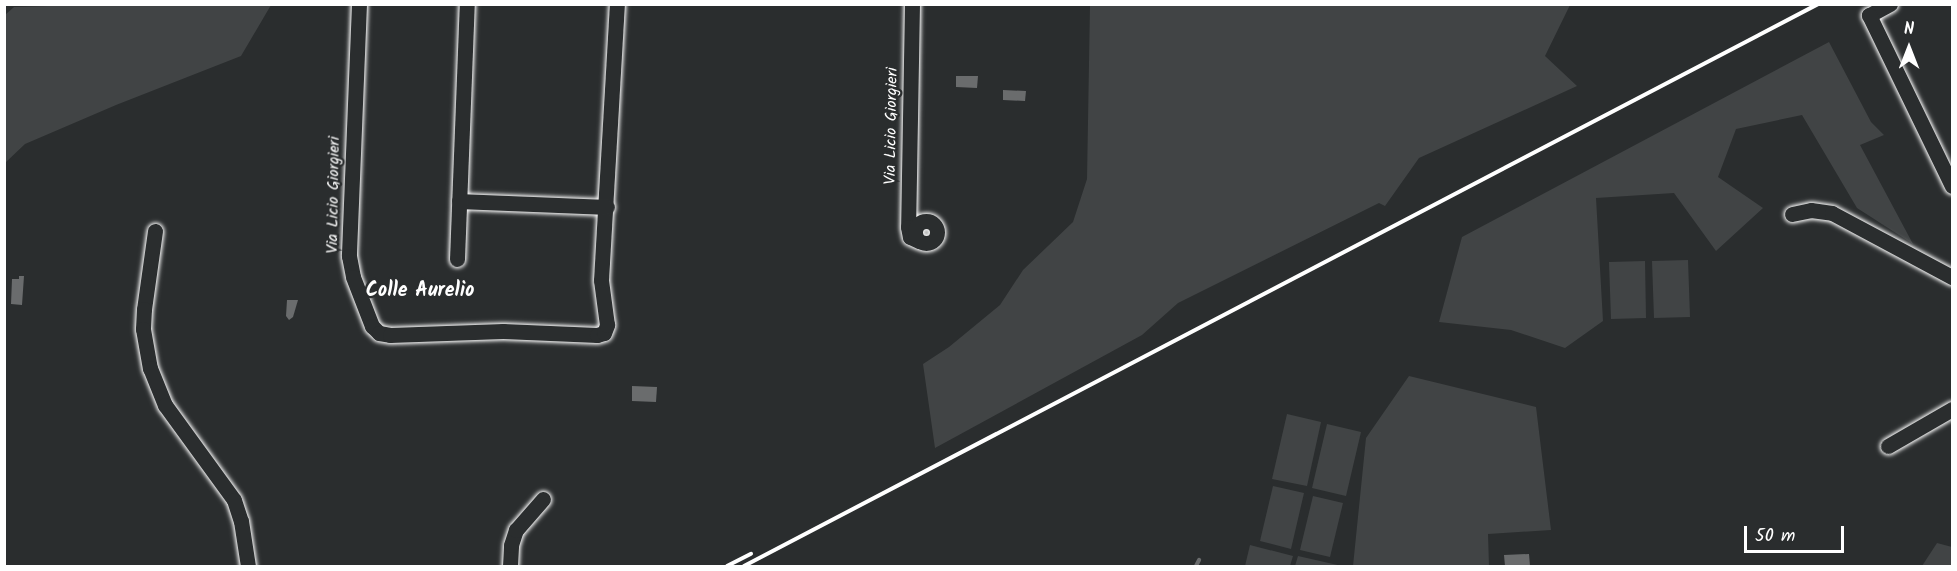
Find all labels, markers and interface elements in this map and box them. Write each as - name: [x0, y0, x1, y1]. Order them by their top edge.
- text: N: [1904, 17, 1914, 42]
- north arrow: [1879, 18, 1939, 78]
- street label: Via Licio Giorgieri: [881, 67, 903, 185]
- street label: Via Licio Giorgieri: [323, 136, 345, 254]
- district label: Colle Aurelio: [366, 279, 474, 303]
- scale bar: [1747, 514, 1848, 552]
- text: 50 m: [1755, 522, 1795, 551]

